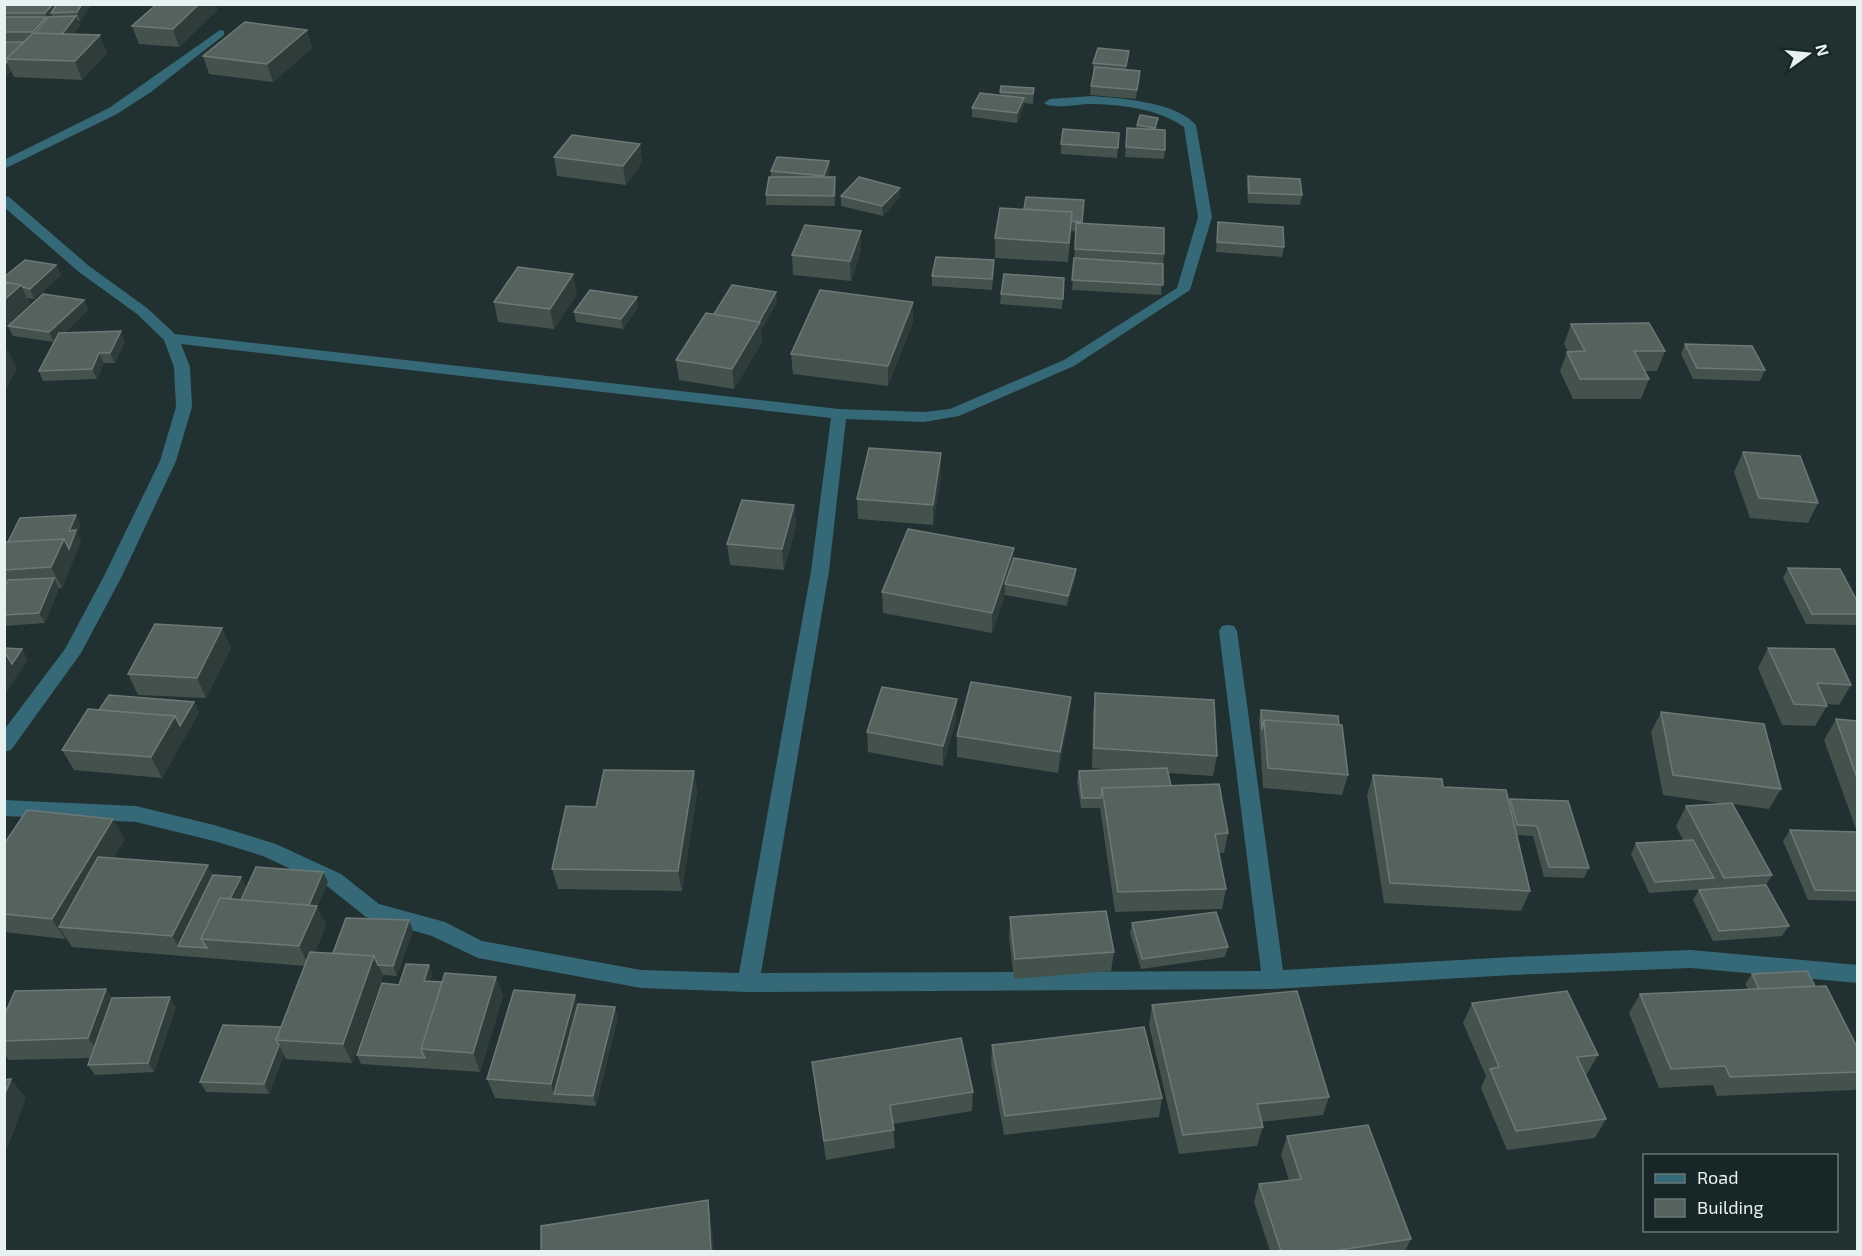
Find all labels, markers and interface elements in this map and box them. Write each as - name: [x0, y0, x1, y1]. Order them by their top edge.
- north arrow: [1778, 24, 1838, 84]
- text: N: [1812, 42, 1834, 58]
- legend: [1643, 1154, 1838, 1232]
- text: Road: [1697, 1166, 1738, 1188]
- text: Building: [1697, 1196, 1764, 1218]

